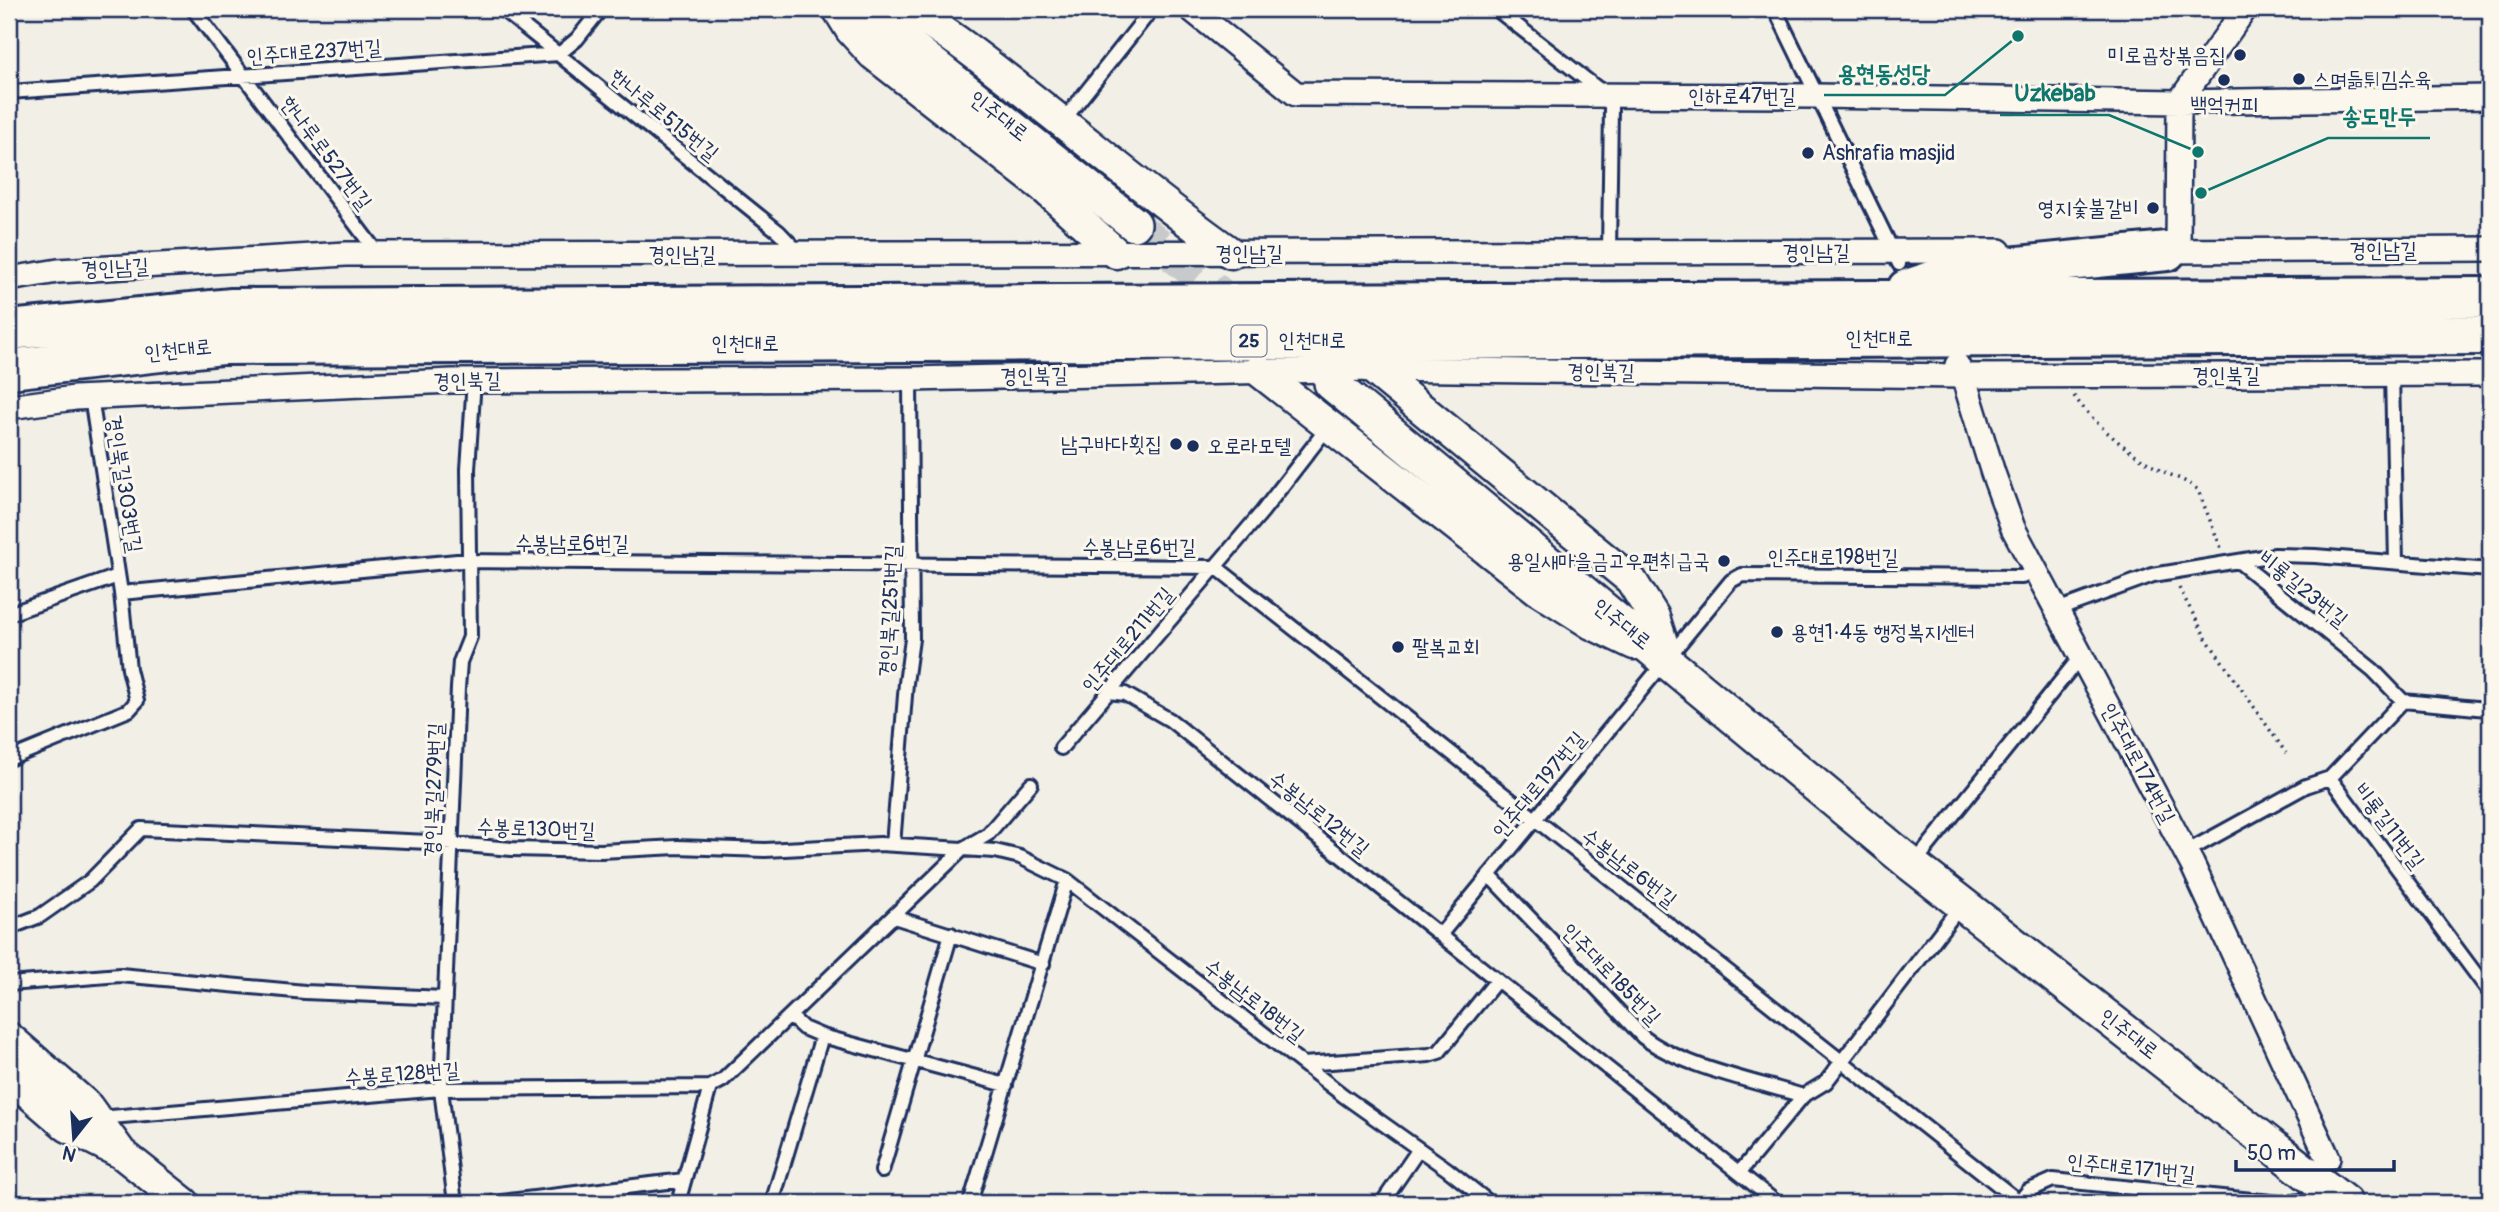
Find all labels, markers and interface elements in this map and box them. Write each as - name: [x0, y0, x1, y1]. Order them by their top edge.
- street label: 인주대로237번길: [246, 34, 383, 70]
- place label: 미로곱창볶음집: [2108, 42, 2226, 69]
- marker: 미로곱창볶음집: [2232, 47, 2248, 63]
- callout: 용현동성당: [1824, 51, 1945, 95]
- text: 용현동성당: [1838, 59, 1931, 88]
- street label: 한나루로515번길: [604, 63, 724, 167]
- place label: 스며듦튀김수육: [2313, 66, 2431, 93]
- callout: Uzkebab: [2000, 71, 2109, 115]
- marker: 스며듦튀김수육: [2291, 71, 2307, 87]
- marker: 백억커피: [2216, 72, 2232, 88]
- text: Uzkebab: [2014, 79, 2096, 108]
- street label: 인하로47번길: [1688, 83, 1796, 110]
- street label: 인주대로: [964, 85, 1034, 147]
- street label: 한나루로527번길: [274, 91, 378, 215]
- place label: 백억커피: [2190, 91, 2258, 118]
- callout: 송도만두: [2328, 94, 2430, 138]
- text: 송도만두: [2342, 102, 2416, 131]
- place label: Ashrafia masjid: [1822, 140, 1955, 167]
- marker: Ashrafia masjid: [1800, 145, 1816, 161]
- place label: 영지숯불갈비: [2038, 195, 2139, 222]
- marker: 영지숯불갈비: [2145, 200, 2161, 216]
- street label: 경인남길: [2349, 237, 2417, 264]
- street label: 경인남길: [1782, 239, 1850, 266]
- street label: 경인남길: [1215, 240, 1283, 267]
- street label: 경인남길: [648, 241, 716, 268]
- street label: 경인남길: [81, 253, 150, 283]
- street label: 인천대로: [1845, 325, 1913, 352]
- road number: 25: [1232, 326, 1266, 356]
- street label: 인천대로: [1278, 327, 1346, 354]
- street label: 인천대로: [711, 330, 779, 357]
- street label: 인천대로: [143, 333, 213, 367]
- street label: 경인북길: [1567, 358, 1635, 386]
- street label: 경인북길: [1000, 362, 1068, 390]
- street label: 경인북길: [2192, 362, 2260, 389]
- street label: 경인북길: [433, 367, 501, 395]
- street label: 경인북길303번길: [100, 413, 148, 555]
- place label: 남구바다횟집: [1061, 431, 1162, 458]
- place label: 오로라모텔: [1207, 433, 1292, 460]
- marker: 남구바다횟집: [1168, 436, 1184, 452]
- marker: 오로라모텔: [1185, 438, 1201, 454]
- street label: 수봉남로6번길: [515, 530, 629, 557]
- street label: 수봉남로6번길: [1082, 534, 1196, 561]
- street label: 경인북길251번길: [873, 544, 907, 678]
- street label: 인주대로198번길: [1767, 544, 1899, 571]
- street label: 비룡길23번길: [2253, 545, 2353, 633]
- place label: 용일새마을금고우편취급국: [1507, 548, 1710, 575]
- marker: 용일새마을금고우편취급국: [1716, 553, 1732, 569]
- street label: 인주대로211번길: [1076, 582, 1180, 698]
- street label: 인주대로: [1587, 592, 1657, 656]
- place label: 용현1·4동 행정복지센터: [1791, 619, 1975, 646]
- marker: 용현1·4동 행정복지센터: [1769, 624, 1785, 640]
- place label: 팔복교회: [1412, 634, 1480, 661]
- marker: 팔복교회: [1390, 639, 1406, 655]
- street label: 인주대로174번길: [2095, 698, 2181, 828]
- street label: 경인북길279번길: [418, 722, 450, 858]
- street label: 인주대로197번길: [1486, 726, 1592, 844]
- street label: 수봉남로12번길: [1263, 765, 1375, 863]
- street label: 비룡길11번길: [2348, 778, 2430, 874]
- street label: 수봉로130번길: [476, 813, 596, 845]
- street label: 수봉남로6번길: [1576, 822, 1682, 914]
- street label: 인주대로185번길: [1556, 917, 1666, 1031]
- street label: 수봉남로18번길: [1198, 953, 1310, 1049]
- street label: 인주대로: [2094, 1003, 2164, 1065]
- street label: 수봉로128번길: [344, 1057, 460, 1091]
- north arrow: [38, 1104, 108, 1174]
- scale bar: [2236, 1128, 2394, 1172]
- text: N: [60, 1140, 79, 1167]
- text: 50 m: [2247, 1140, 2296, 1167]
- street label: 인주대로171번길: [2065, 1148, 2197, 1188]

